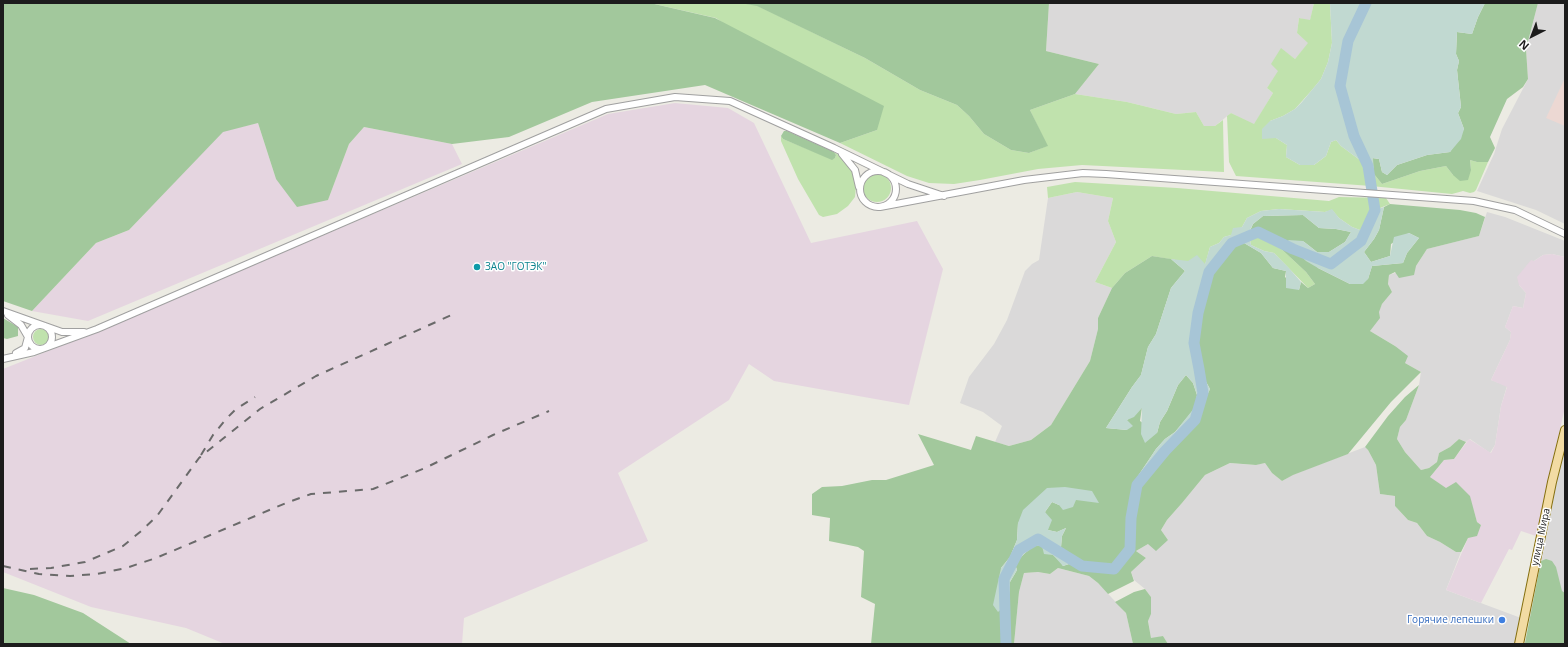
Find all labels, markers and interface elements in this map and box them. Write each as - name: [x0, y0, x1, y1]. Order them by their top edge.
- north arrow: [1512, 16, 1552, 56]
- text: N: [1515, 37, 1532, 54]
- place label: ЗАО "ГОТЭК": [485, 261, 546, 273]
- marker: ЗАО "ГОТЭК": [472, 262, 482, 272]
- street label: улица Мира: [1529, 507, 1553, 567]
- place label: Горячие лепешки: [1407, 614, 1494, 626]
- marker: Горячие лепешки: [1497, 615, 1507, 625]

